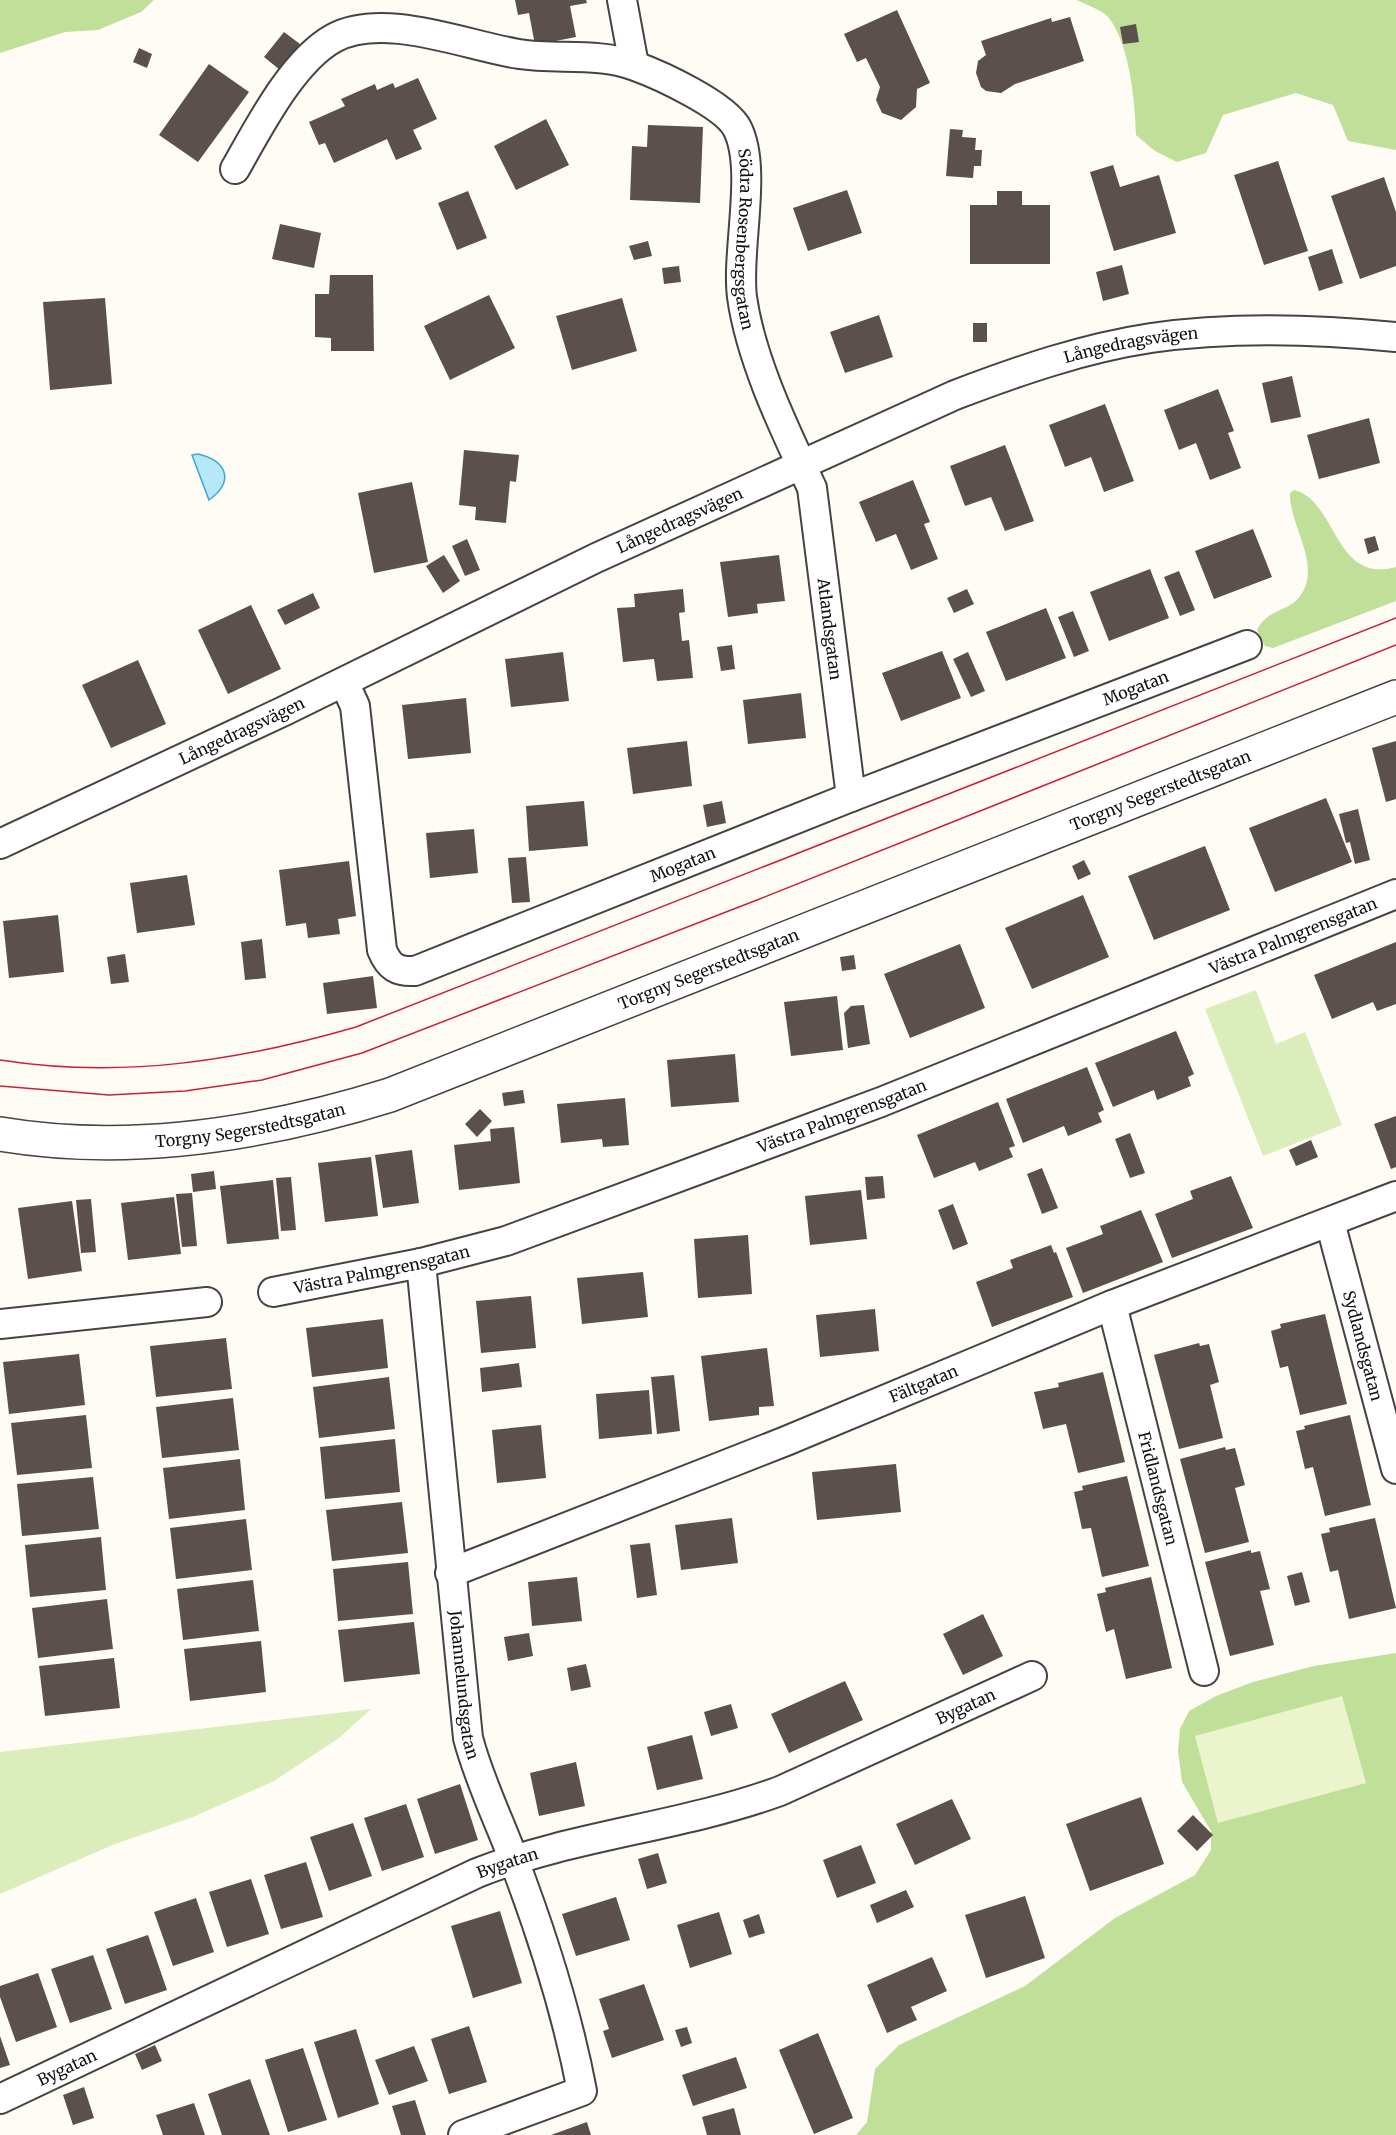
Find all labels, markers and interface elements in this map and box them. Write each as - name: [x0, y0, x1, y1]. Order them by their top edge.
- street label: Södra Rosenbergsgatan: [731, 147, 758, 332]
- street label: Långedragsvägen: [1061, 323, 1199, 367]
- street label: Långedragsvägen: [613, 483, 746, 557]
- street label: Atlandsgatan: [813, 576, 846, 682]
- street label: Mogatan: [1100, 666, 1172, 709]
- street label: Långedragsvägen: [176, 692, 308, 769]
- street label: Torgny Segerstedtsgatan: [1067, 745, 1254, 835]
- street label: Mogatan: [647, 842, 719, 886]
- street label: Västra Palmgrensgatan: [1205, 893, 1380, 979]
- street label: Torgny Segerstedtsgatan: [615, 924, 802, 1014]
- street label: Västra Palmgrensgatan: [754, 1075, 930, 1157]
- street label: Torgny Segerstedtsgatan: [154, 1098, 348, 1151]
- street label: Västra Palmgrensgatan: [291, 1241, 472, 1298]
- street label: Sydlandsgatan: [1339, 1288, 1387, 1403]
- street label: Fältgatan: [886, 1360, 961, 1407]
- street label: Fridlandsgatan: [1134, 1429, 1182, 1548]
- street label: Johannelundsgatan: [445, 1608, 484, 1762]
- street label: Bygatan: [933, 1684, 999, 1729]
- street label: Bygatan: [474, 1843, 541, 1882]
- street label: Bygatan: [34, 2045, 100, 2090]

